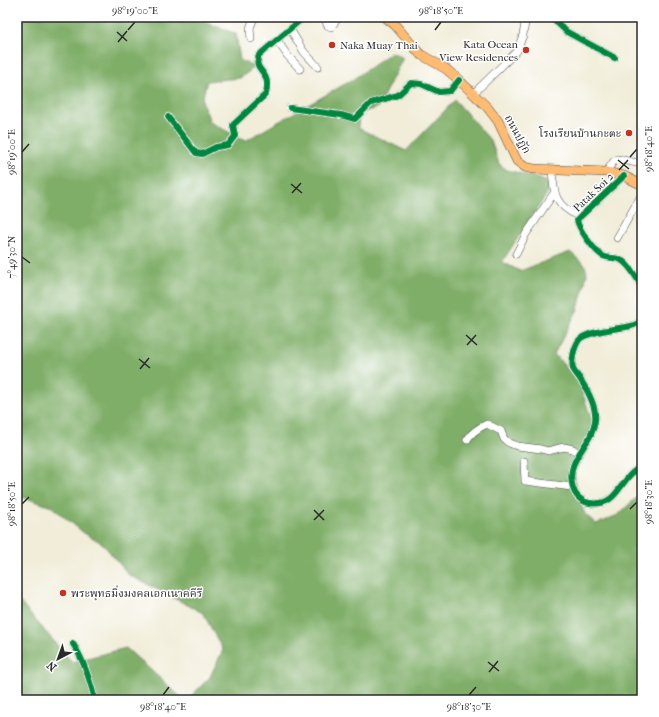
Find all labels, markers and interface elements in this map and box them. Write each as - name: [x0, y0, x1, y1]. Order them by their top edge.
- text: 98°19'00"E: [112, 5, 158, 17]
- text: 98°18'50"E: [419, 5, 463, 17]
- place label: Kata Ocean View Residences: [438, 38, 519, 64]
- place label: Naka Muay Thai: [340, 39, 418, 52]
- marker: Naka Muay Thai: [327, 40, 337, 50]
- marker: Kata Ocean View Residences: [521, 45, 531, 55]
- street label: ถนนปฏัก: [502, 113, 533, 156]
- place label: โรงเรียนบ้านกะตะ: [538, 126, 621, 140]
- text: 98°18'40"E: [643, 126, 655, 172]
- marker: โรงเรียนบ้านกะตะ: [624, 128, 634, 138]
- text: 98°19'00"E: [6, 129, 18, 175]
- street label: Patak Soi 2: [570, 170, 616, 215]
- text: 7°49'30"N: [6, 235, 18, 278]
- text: 98°18'30"E: [643, 480, 655, 524]
- text: 98°18'50"E: [6, 482, 18, 526]
- place label: พระพุทธมิ่งมงคลเอกเนาคคีรี: [71, 585, 202, 601]
- marker: พระพุทธมิ่งมงคลเอกเนาคคีรี: [58, 588, 68, 598]
- north arrow: [38, 639, 78, 679]
- text: N: [44, 658, 59, 674]
- text: 98°18'40"E: [140, 701, 186, 713]
- text: 98°18'30"E: [447, 701, 491, 713]

